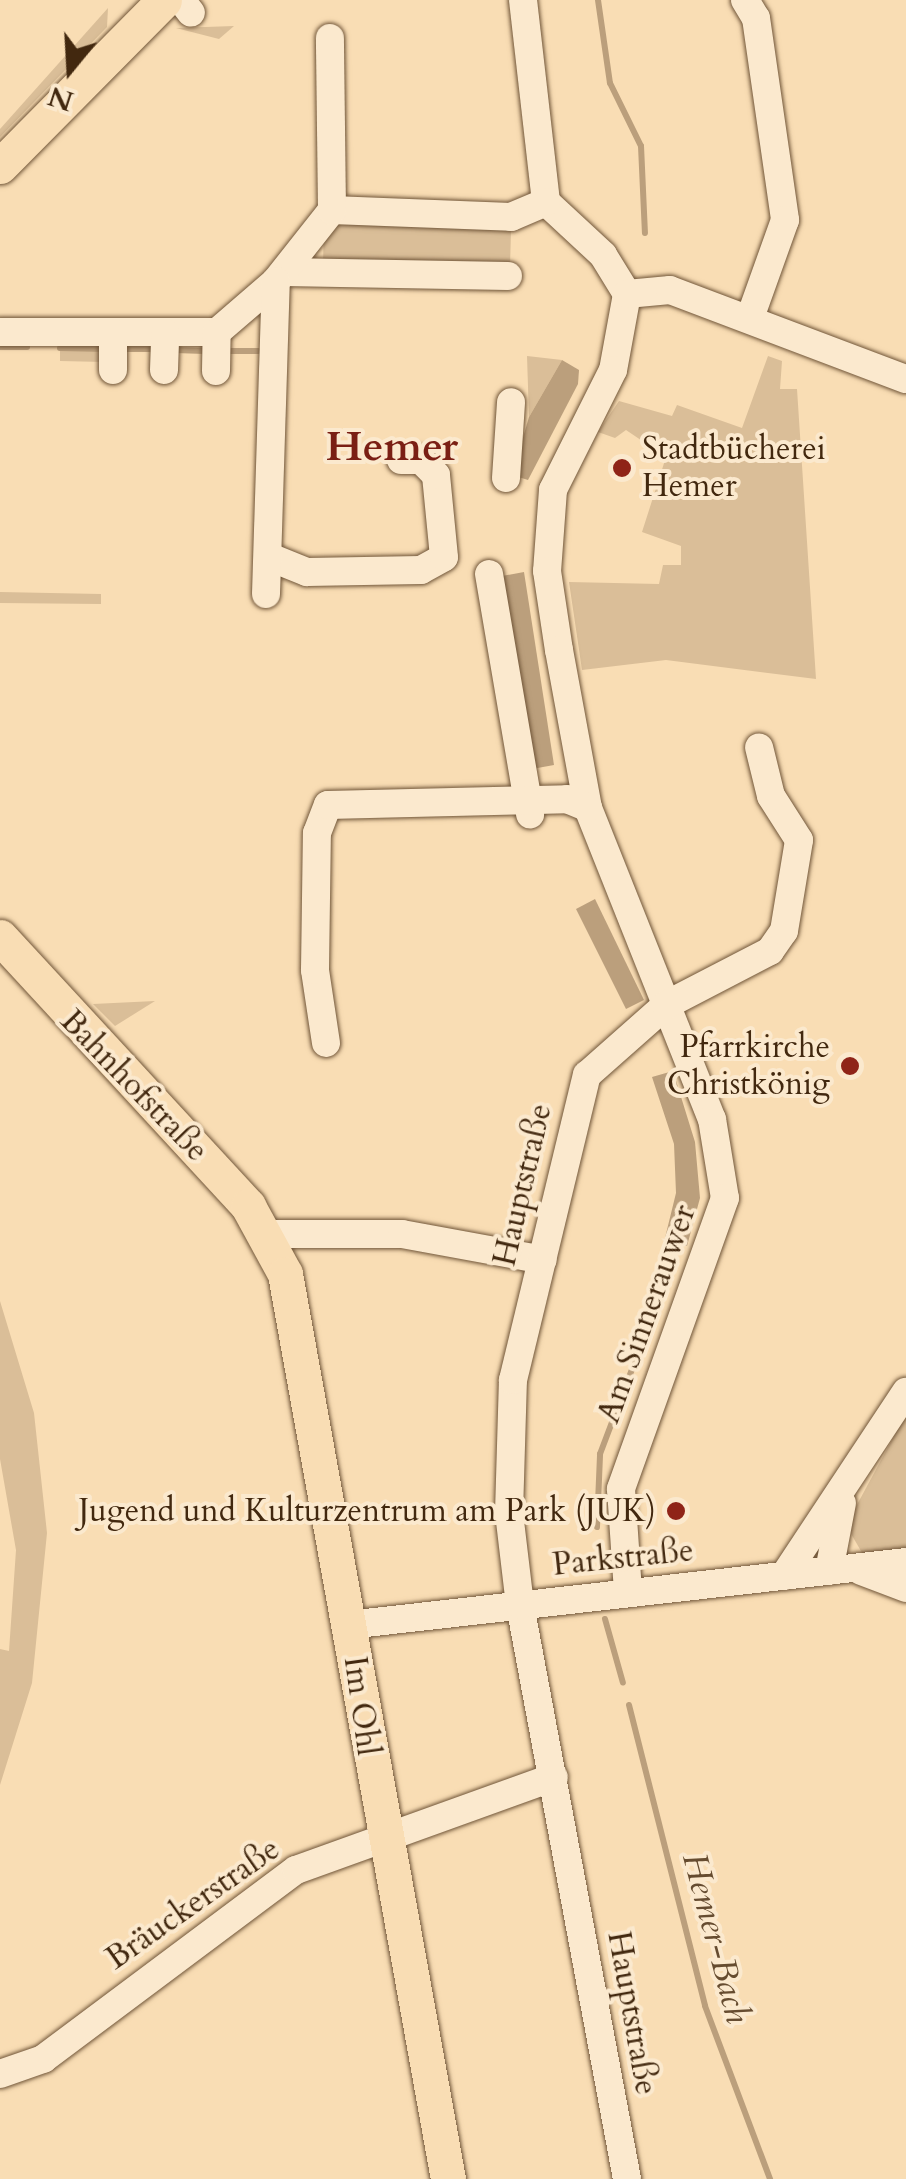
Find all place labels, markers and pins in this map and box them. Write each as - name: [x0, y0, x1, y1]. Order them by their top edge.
- place label: Stadtbücherei Hemer: [642, 431, 826, 506]
- marker: Stadtbücherei Hemer: [611, 457, 633, 479]
- place label: Pfarrkirche Christkönig: [667, 1029, 830, 1104]
- marker: Pfarrkirche Christkönig: [839, 1055, 861, 1077]
- place label: Jugend und Kulturzentrum am Park (JUK): [78, 1492, 656, 1530]
- marker: Jugend und Kulturzentrum am Park (JUK): [665, 1500, 687, 1522]

